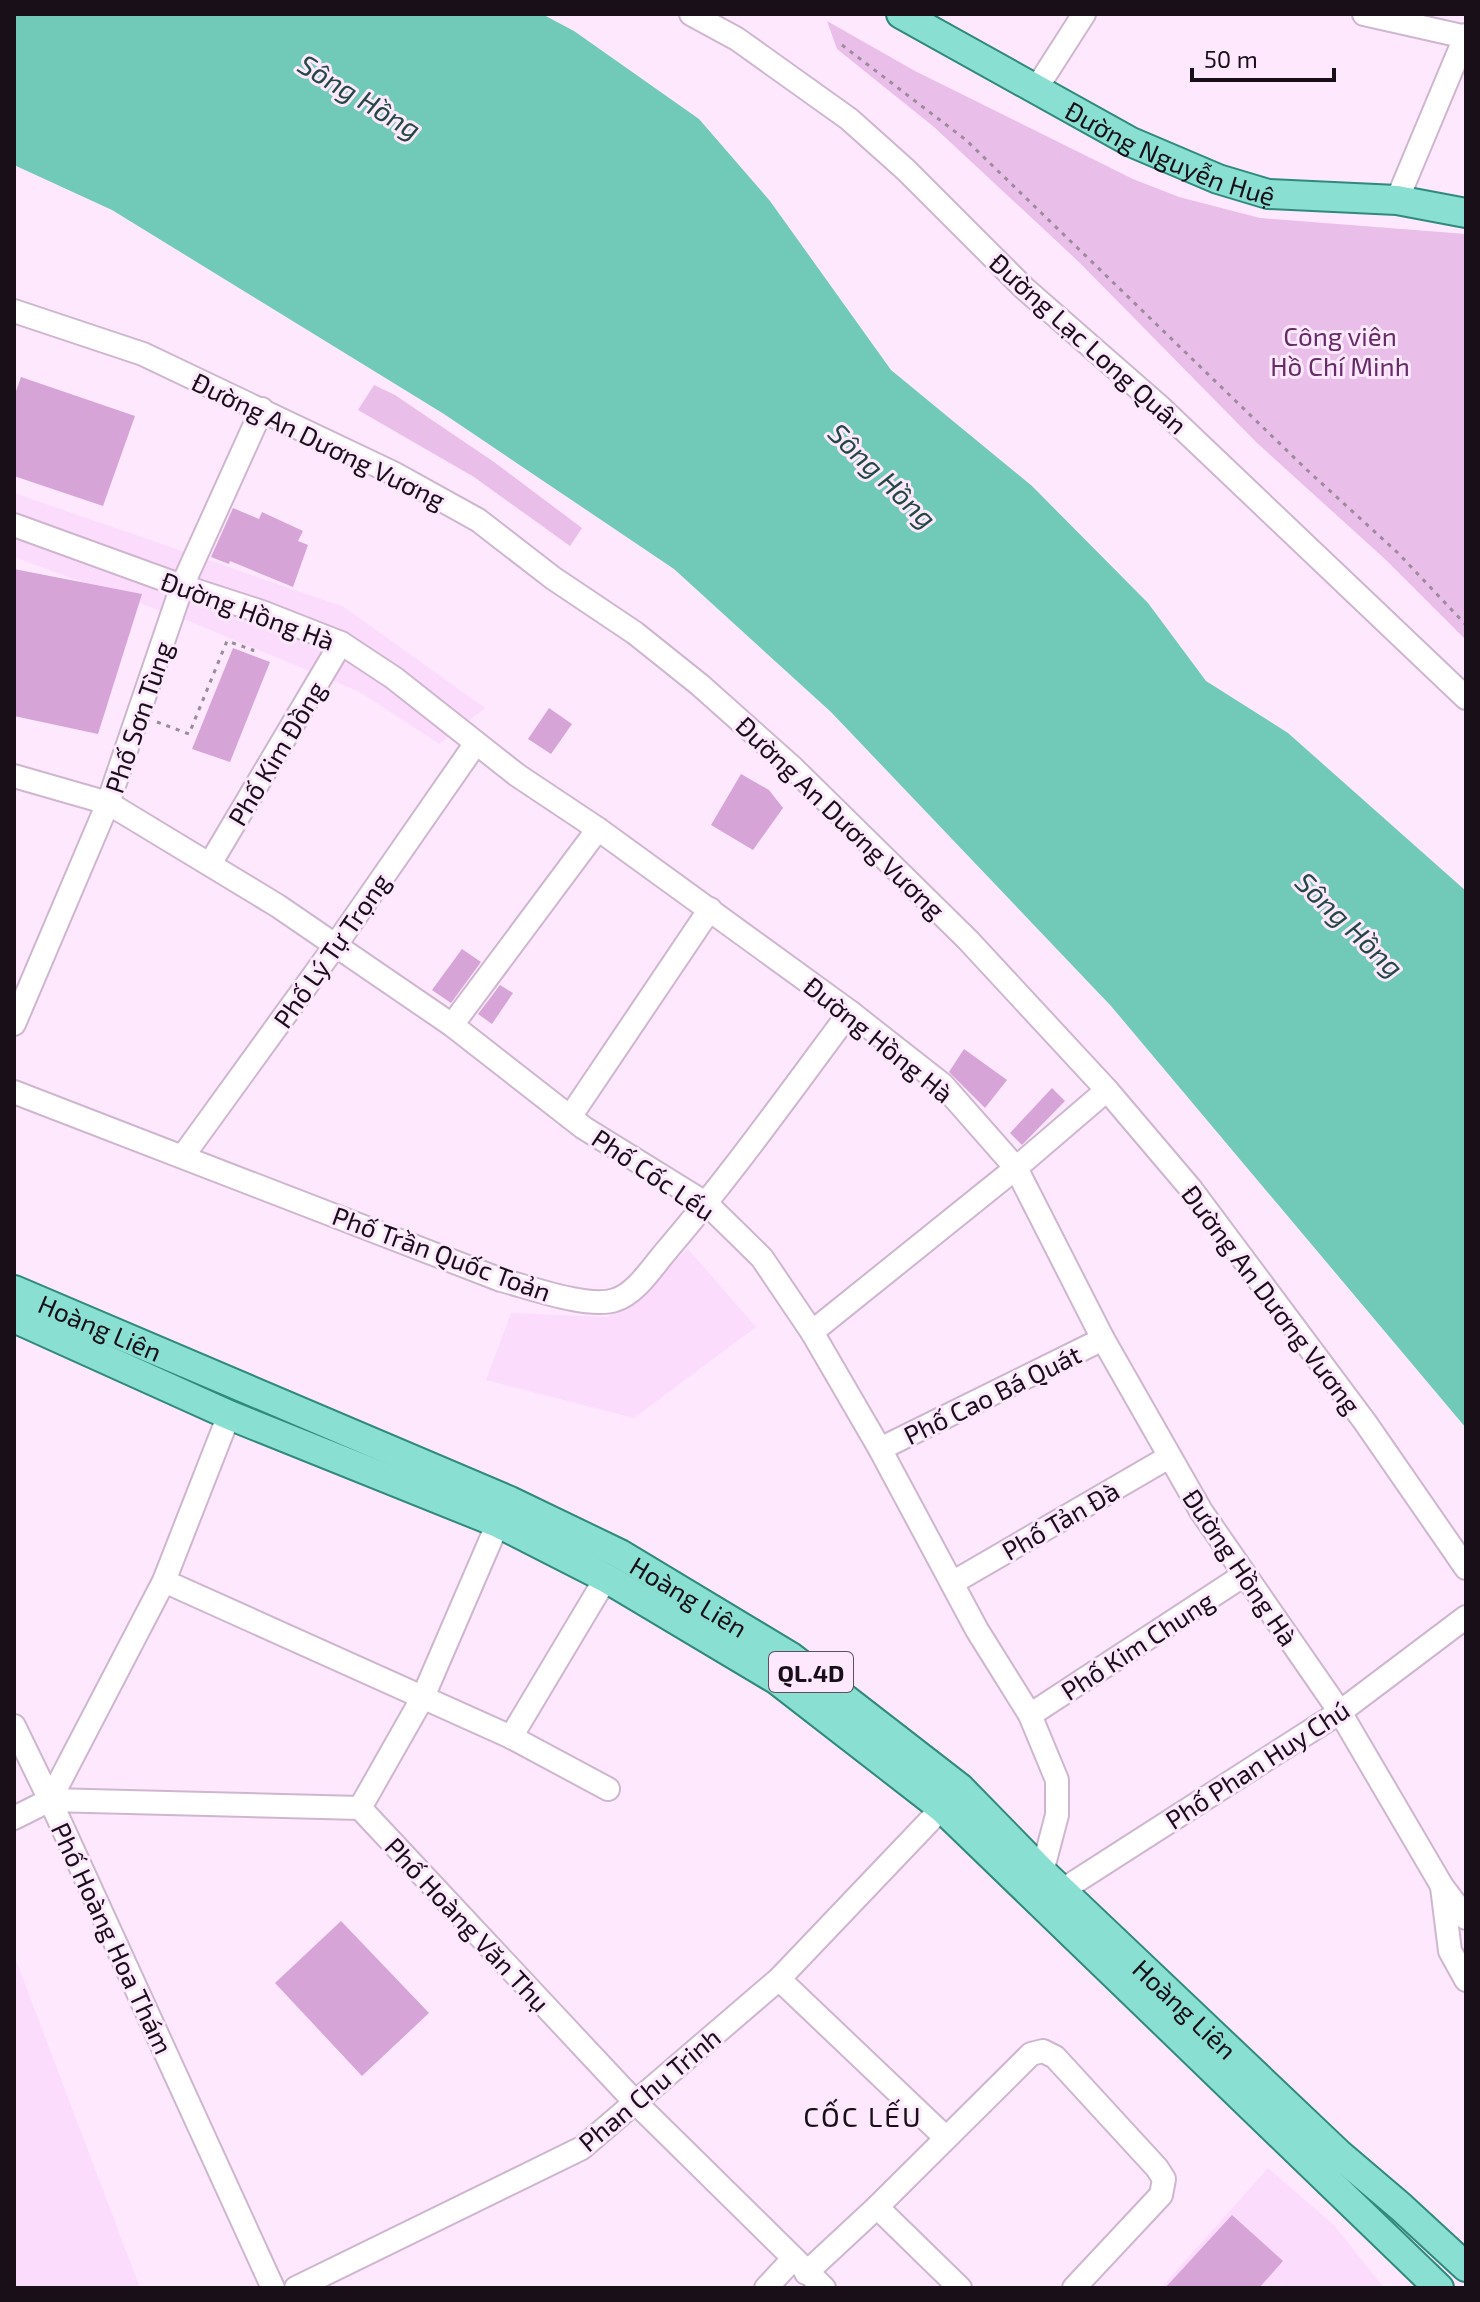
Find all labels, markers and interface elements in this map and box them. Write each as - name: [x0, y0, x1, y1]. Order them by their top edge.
- scale bar: [1192, 32, 1334, 82]
- text: 50 m: [1204, 44, 1258, 73]
- water label: Sông Hồng: [293, 46, 427, 146]
- street label: Đường Nguyễn Huệ: [1060, 93, 1279, 211]
- street label: Đường Lạc Long Quân: [984, 246, 1194, 440]
- park label: Công viên Hồ Chí Minh: [1270, 320, 1410, 381]
- street label: Đường An Dương Vương: [187, 365, 451, 515]
- water label: Sông Hồng: [822, 415, 944, 535]
- street label: Đường Hồng Hà: [157, 564, 339, 656]
- street label: Phố Sơn Tùng: [98, 637, 178, 797]
- street label: Phố Kim Đồng: [221, 675, 331, 831]
- street label: Đường An Dương Vương: [730, 709, 952, 925]
- water label: Sông Hồng: [1289, 864, 1411, 984]
- street label: Phố Lý Tự Trọng: [266, 867, 396, 1033]
- street label: Đường Hồng Hà: [798, 970, 960, 1108]
- street label: Phố Cốc Lếu: [587, 1122, 721, 1226]
- street label: Đường An Dương Vương: [1176, 1179, 1368, 1419]
- street label: Phố Trần Quốc Toản: [329, 1199, 555, 1307]
- street label: Hoàng Liên: [34, 1287, 167, 1367]
- street label: Phố Cao Bá Quát: [898, 1338, 1086, 1450]
- street label: Phố Tản Đà: [996, 1474, 1124, 1566]
- street label: Đường Hồng Hà: [1177, 1483, 1305, 1651]
- street label: Hoàng Liên: [625, 1549, 753, 1643]
- street label: Phố Kim Chung: [1055, 1584, 1219, 1706]
- road number: QL.4D: [769, 1652, 853, 1692]
- street label: Phố Phan Huy Chú: [1159, 1693, 1355, 1835]
- street label: Phố Hoàng Hoa Thám: [46, 1817, 180, 2059]
- street label: Phố Hoàng Văn Thụ: [379, 1830, 557, 2018]
- street label: Hoàng Liên: [1128, 1952, 1244, 2065]
- street label: Phan Chu Trinh: [572, 2021, 726, 2157]
- district label: CỐC LẾU: [803, 2098, 923, 2133]

